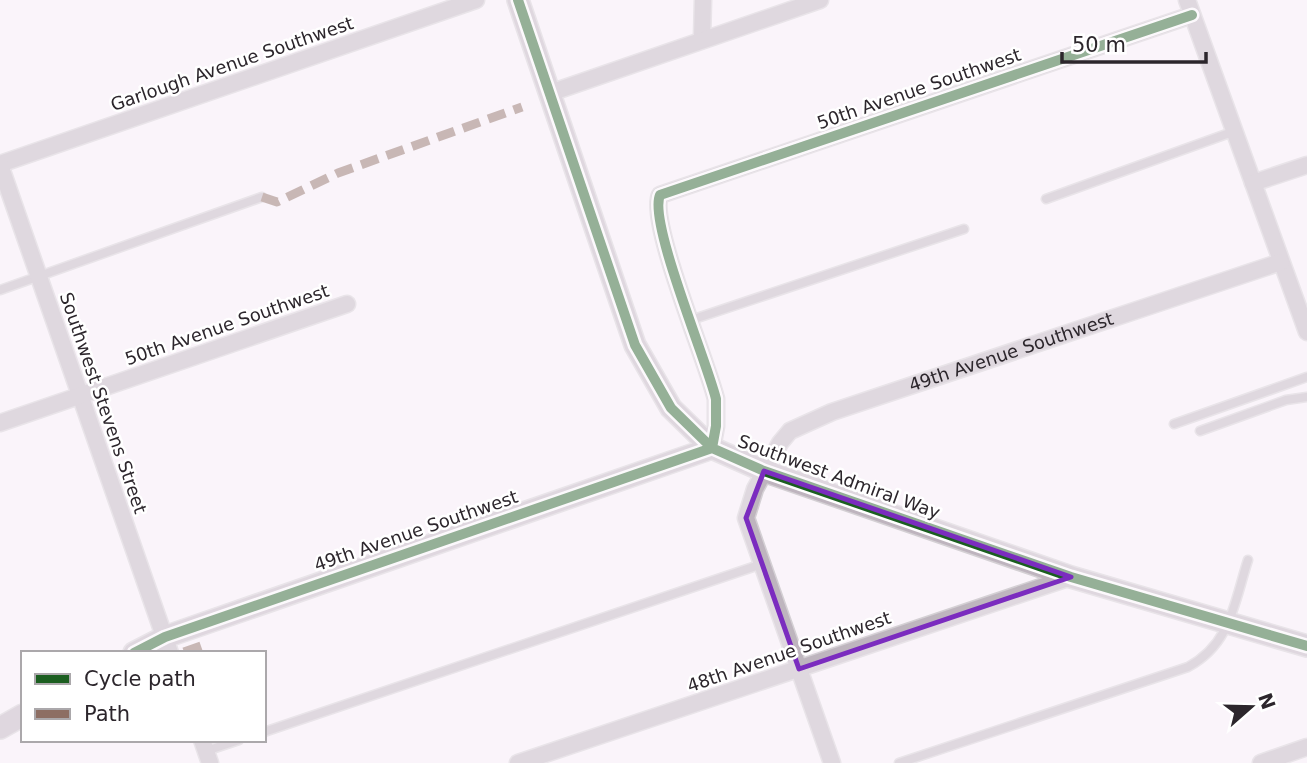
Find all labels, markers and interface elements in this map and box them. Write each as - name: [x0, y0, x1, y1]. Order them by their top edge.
- street label: Garlough Avenue Southwest: [108, 12, 356, 115]
- scale bar: [1062, 21, 1206, 65]
- text: 50 m: [1072, 33, 1126, 57]
- street label: 50th Avenue Southwest: [814, 44, 1024, 133]
- street label: 50th Avenue Southwest: [122, 280, 332, 369]
- street label: Southwest Stevens Street: [56, 289, 151, 516]
- street label: 49th Avenue Southwest: [906, 308, 1116, 396]
- street label: Southwest Admiral Way: [735, 430, 943, 523]
- street label: 49th Avenue Southwest: [311, 486, 521, 575]
- street label: 48th Avenue Southwest: [684, 607, 894, 696]
- legend: [21, 651, 266, 742]
- text: Cycle path: [84, 667, 196, 691]
- north arrow: [1216, 672, 1286, 742]
- text: N: [1254, 690, 1280, 712]
- text: Path: [84, 702, 130, 726]

